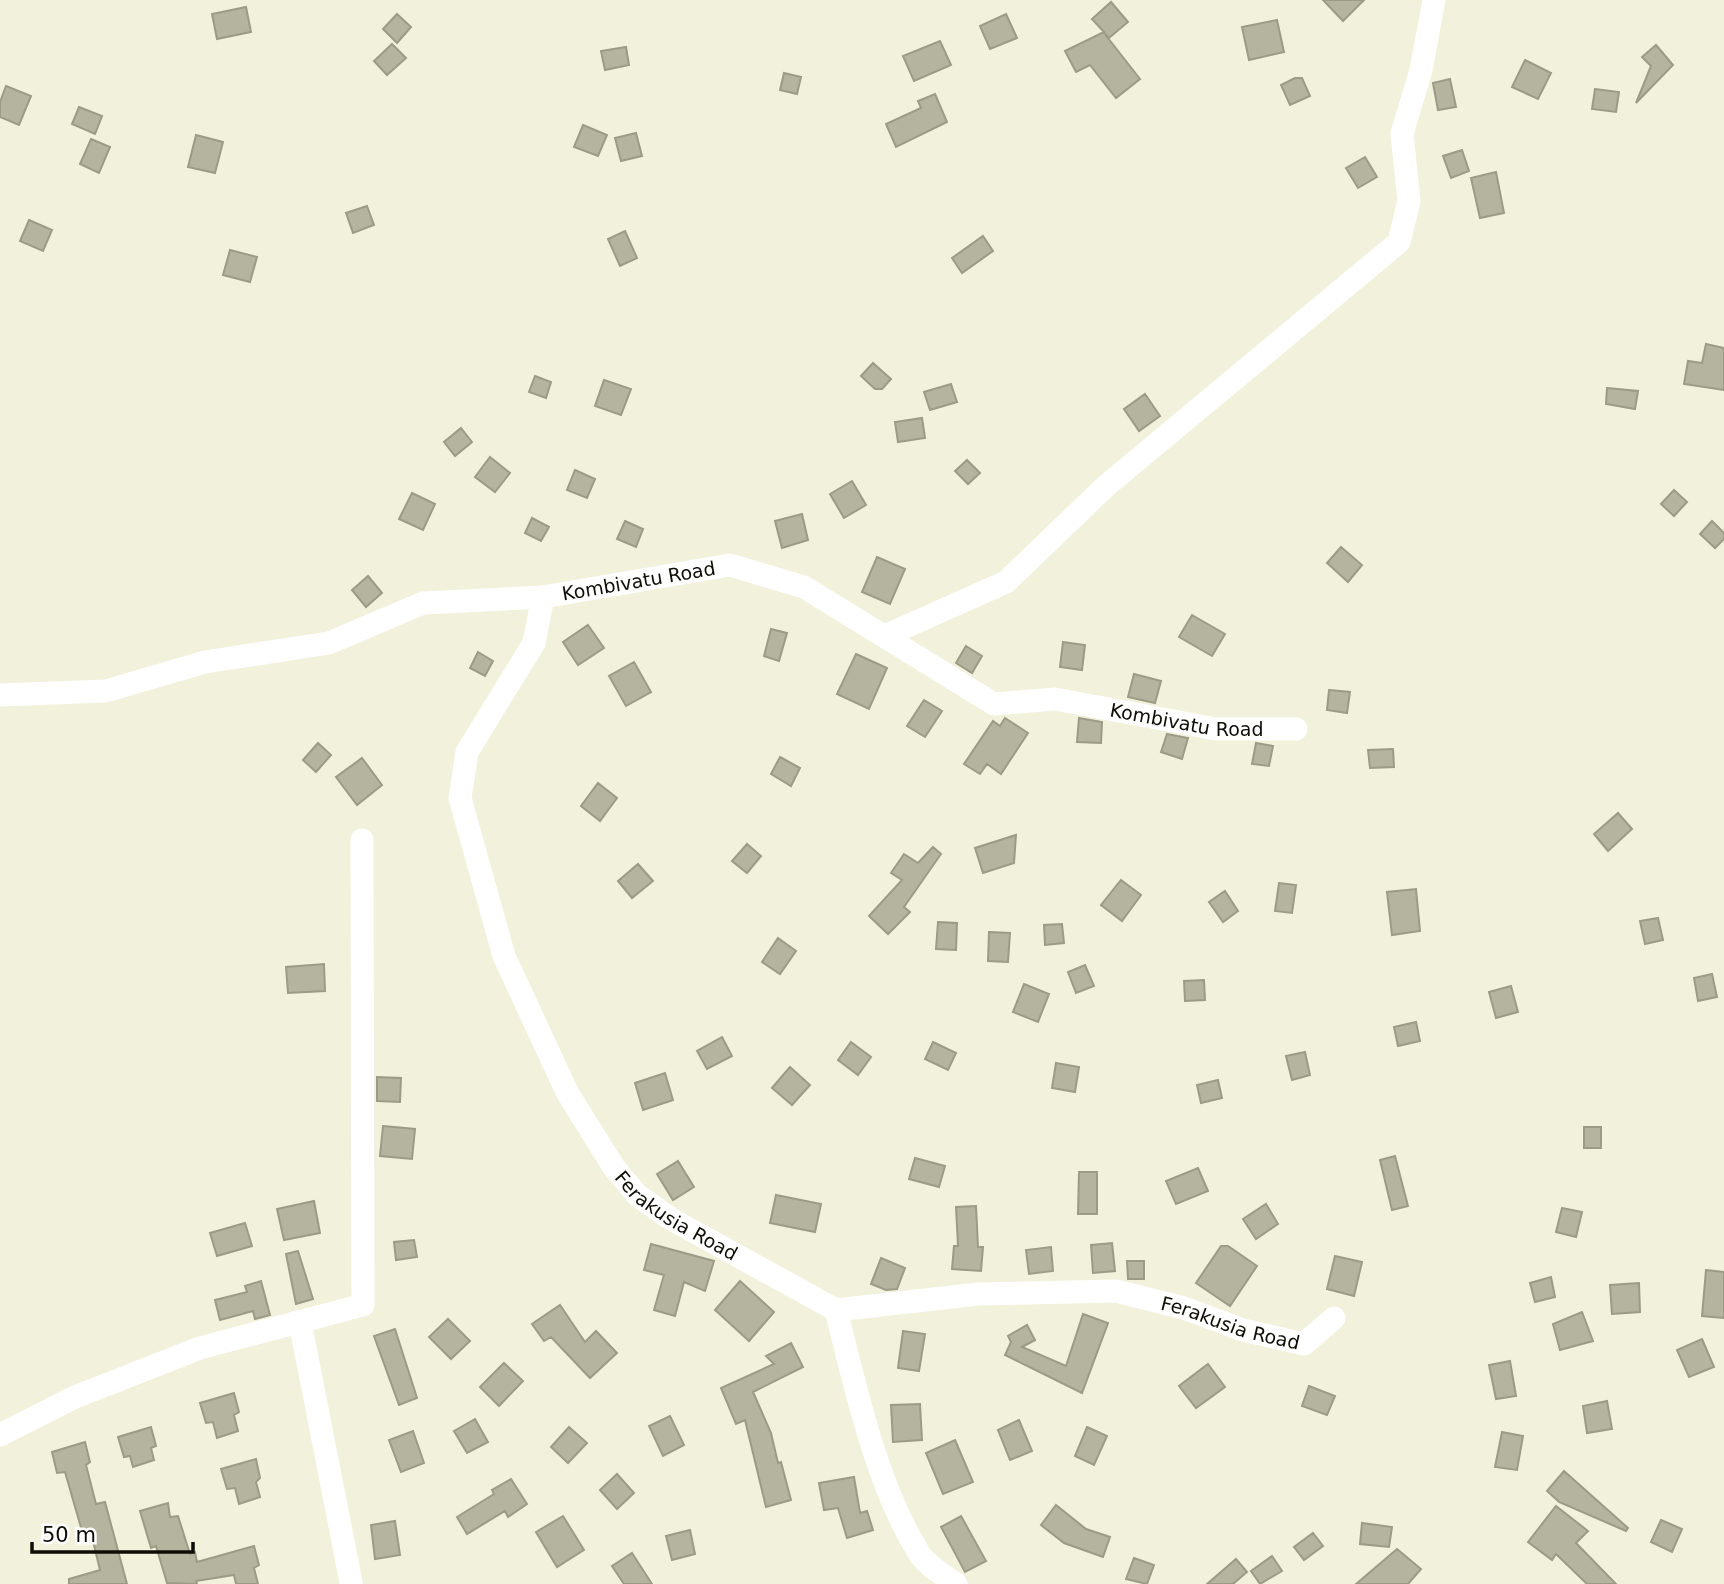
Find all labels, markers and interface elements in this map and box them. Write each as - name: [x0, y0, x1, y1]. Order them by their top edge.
- street label: Kombivatu Road: [560, 557, 717, 605]
- street label: Kombivatu Road: [1108, 698, 1264, 740]
- street label: Ferakusia Road: [611, 1166, 741, 1265]
- street label: Ferakusia Road: [1159, 1292, 1302, 1354]
- scale bar: [32, 1510, 192, 1554]
- text: 50 m: [42, 1523, 96, 1547]

